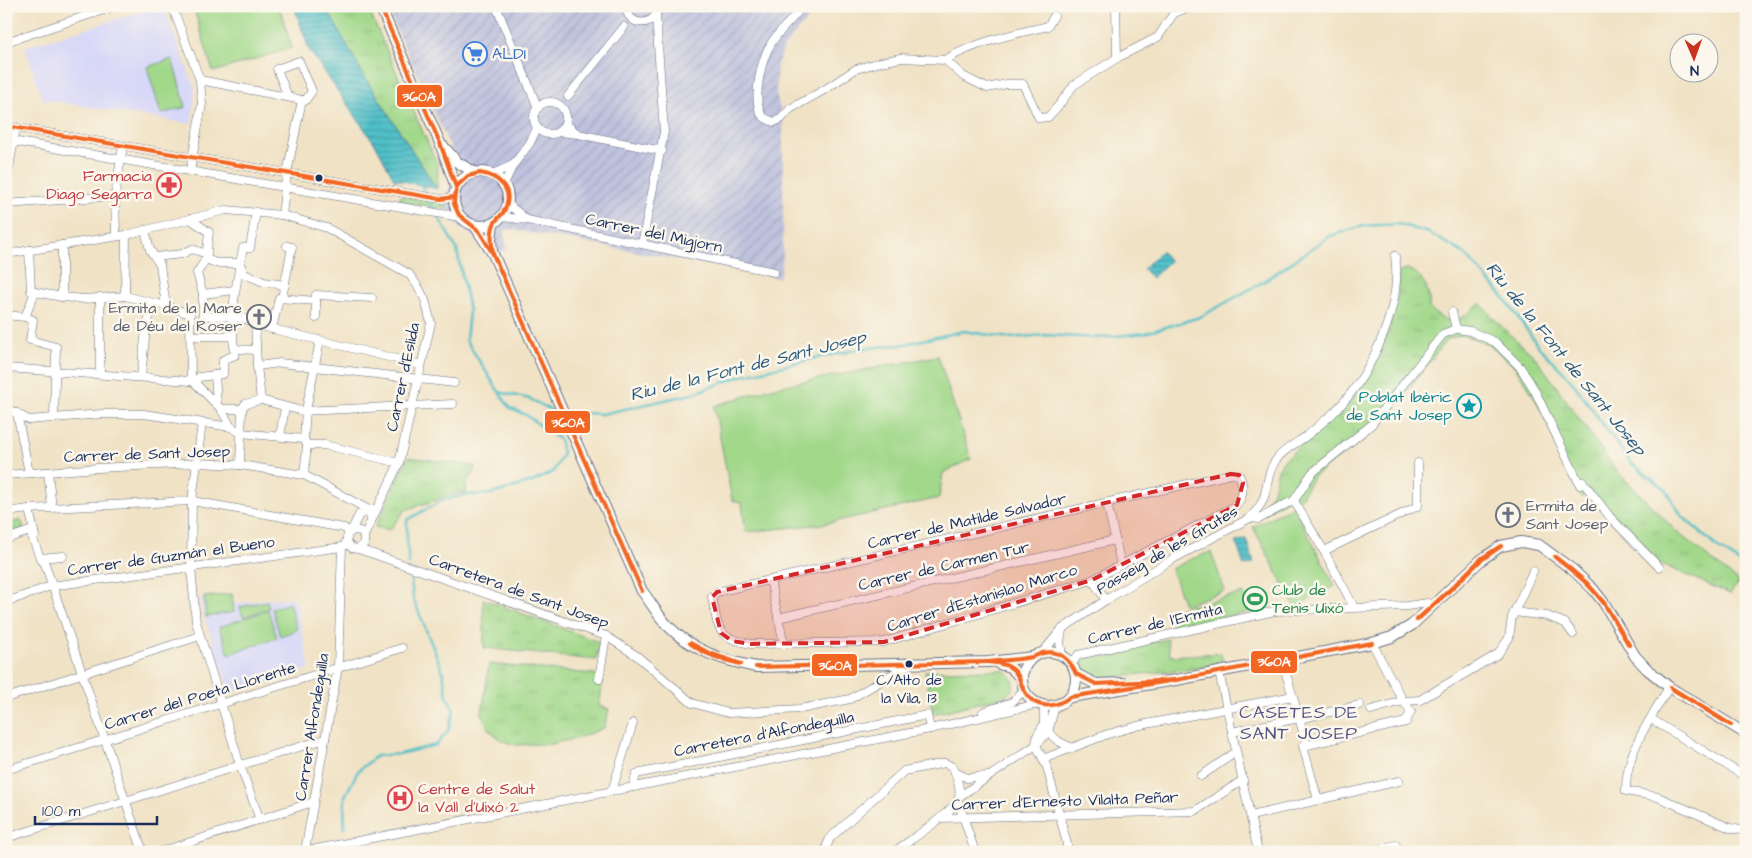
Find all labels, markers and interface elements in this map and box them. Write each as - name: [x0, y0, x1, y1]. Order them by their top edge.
- north arrow: [1670, 32, 1720, 82]
- supermarket icon: ALDI: [462, 41, 488, 67]
- place label: ALDI: [492, 43, 526, 65]
- text: N: [1689, 60, 1699, 80]
- line badge: 360A: [396, 84, 443, 108]
- text: 360A: [401, 87, 437, 107]
- place label: Farmacia Diago Segarra: [46, 165, 152, 206]
- pharmacy icon: Farmacia Diago Segarra: [156, 172, 182, 198]
- unlabelled marker: [314, 173, 324, 183]
- street label: Carrer del Migjorn: [583, 208, 724, 259]
- water label: Riu de la Font de Sant Josep: [1480, 257, 1653, 463]
- place label: Ermita de la Mare de Déu del Roser: [109, 297, 242, 337]
- church icon: Ermita de la Mare de Déu del Roser: [246, 304, 272, 330]
- street label: Carrer d'Eslida: [381, 321, 425, 433]
- water label: Riu de la Font de Sant Josep: [627, 324, 870, 407]
- place label: Poblat Ibèric de Sant Josep: [1346, 386, 1452, 426]
- place icon: Poblat Ibèric de Sant Josep: [1456, 393, 1482, 419]
- line badge: 360A: [544, 410, 591, 434]
- text: 360A: [550, 413, 586, 433]
- street label: Carrer de Sant Josep: [63, 440, 231, 468]
- street label: Carrer de Matilde Salvador: [865, 487, 1069, 555]
- place label: Ermita de Sant Josep: [1526, 495, 1608, 535]
- street label: Passeig de les Grutes: [1092, 500, 1242, 600]
- church icon: Ermita de Sant Josep: [1495, 502, 1521, 528]
- street label: Carrer de Guzmán el Bueno: [66, 531, 276, 581]
- street label: Carrer de Carmen Tur: [856, 536, 1032, 596]
- street label: Carretera de Sant Josep: [426, 548, 612, 634]
- street label: Carrer d'Estanislao Marco: [884, 559, 1080, 637]
- place label: Club de Tenis Uixó: [1272, 579, 1343, 619]
- sports icon: Club de Tenis Uixó: [1242, 586, 1268, 612]
- street label: Carrer de l'Ermita: [1086, 598, 1224, 650]
- line badge: 360A: [1250, 650, 1298, 674]
- street label: Carrer Alfondeguilla: [289, 652, 336, 803]
- text: 360A: [1256, 652, 1292, 672]
- line badge: 360A: [811, 653, 858, 677]
- street label: Carrer del Poeta Llorente: [102, 656, 299, 736]
- text: 360A: [817, 656, 853, 676]
- marker: C/Alto de la Vila, 13: [904, 659, 914, 669]
- place label: C/Alto de la Vila, 13: [876, 670, 942, 709]
- district label: CASETES DE SANT JOSEP: [1239, 700, 1359, 746]
- street label: Carretera d'Alfondeguilla: [672, 706, 856, 763]
- place label: Centre de Salut la Vall d'Uixó 2: [418, 778, 536, 818]
- hospital icon: Centre de Salut la Vall d'Uixó 2: [387, 785, 413, 811]
- street label: Carrer d'Ernesto Vilalta Peñar: [951, 786, 1179, 816]
- scale bar: [35, 793, 158, 825]
- text: 100 m: [42, 801, 81, 822]

